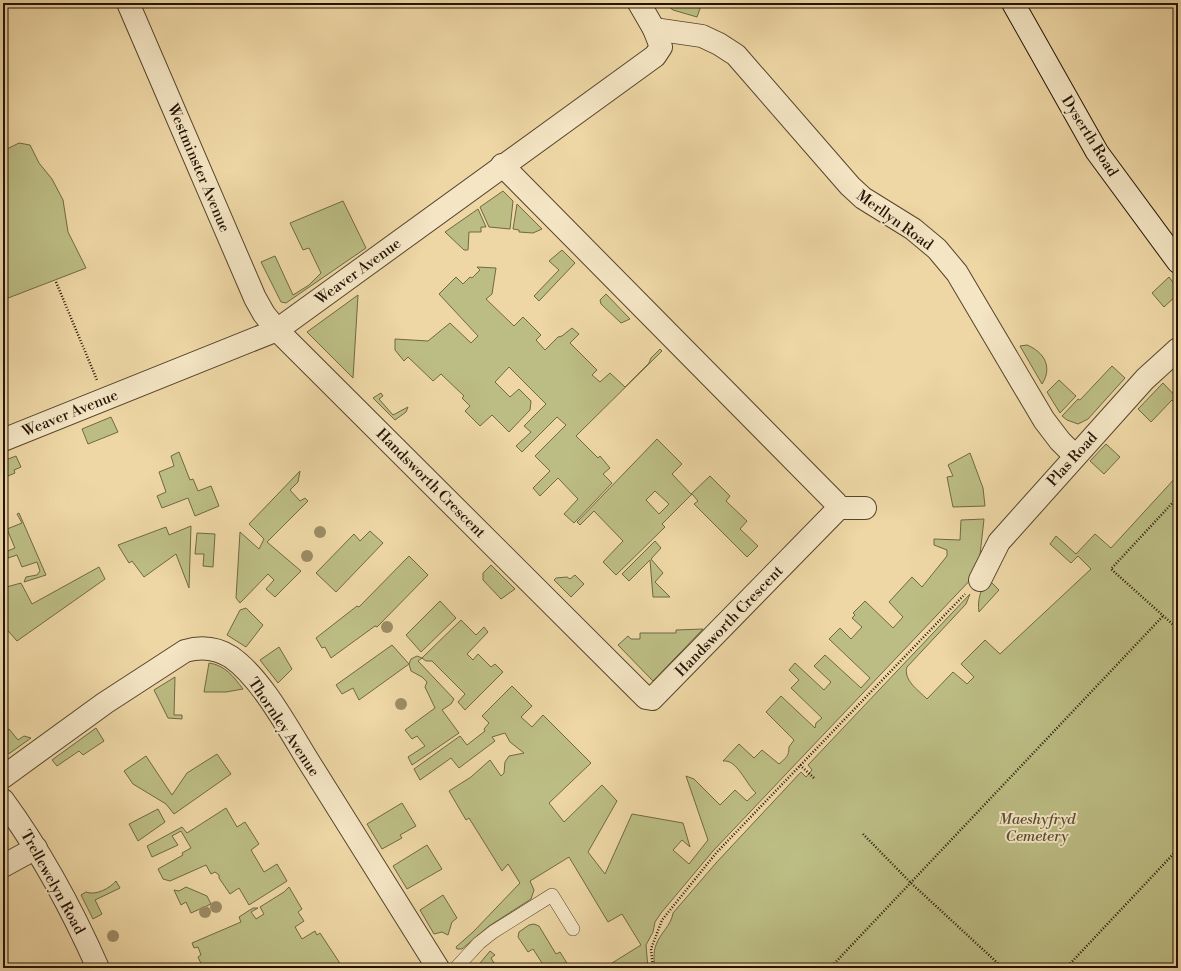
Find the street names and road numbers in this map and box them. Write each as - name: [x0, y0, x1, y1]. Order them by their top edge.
- street label: Dyserth Road: [1057, 92, 1122, 181]
- street label: Westminster Avenue: [162, 100, 234, 235]
- street label: Merllyn Road: [853, 186, 937, 255]
- street label: Weaver Avenue: [311, 234, 405, 310]
- street label: Weaver Avenue: [19, 386, 121, 442]
- street label: Handsworth Crescent: [372, 425, 490, 543]
- street label: Plas Road: [1043, 428, 1102, 490]
- street label: Handsworth Crescent: [671, 561, 788, 681]
- street label: Thornley Avenue: [244, 674, 324, 780]
- street label: Trellewelyn Road: [16, 827, 89, 938]

